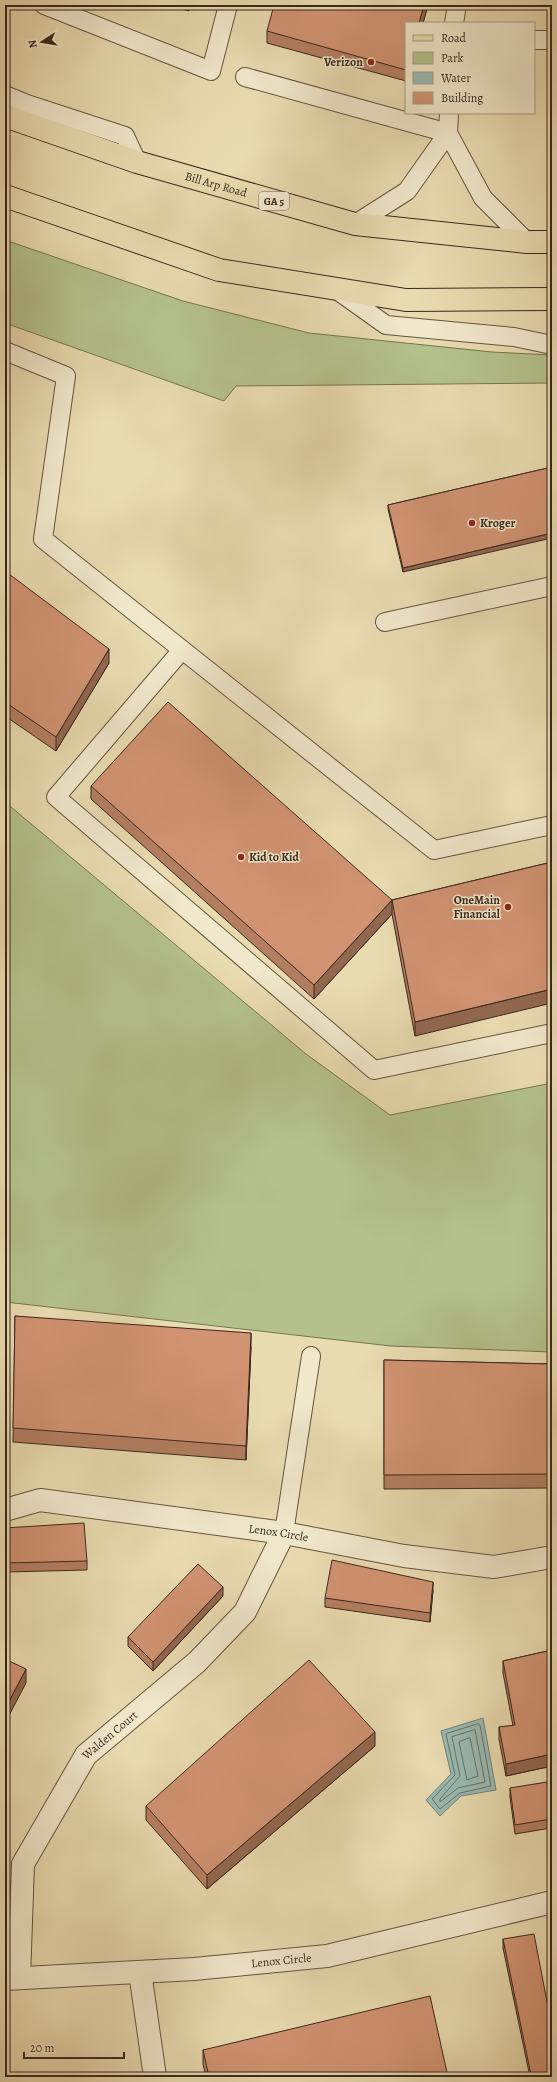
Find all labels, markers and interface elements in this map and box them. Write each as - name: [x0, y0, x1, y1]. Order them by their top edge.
- north arrow: [22, 22, 62, 62]
- legend: [405, 22, 535, 114]
- text: Road: [441, 30, 467, 46]
- text: N: [25, 38, 41, 49]
- text: Park: [441, 50, 464, 66]
- place label: Verizon: [323, 54, 363, 70]
- marker: Verizon: [366, 57, 376, 67]
- text: Water: [440, 70, 471, 86]
- text: Building: [441, 90, 483, 106]
- street label: Bill Arp Road: [183, 168, 249, 201]
- road number: GA 5: [259, 192, 289, 210]
- place label: Kroger: [480, 515, 515, 531]
- marker: Kroger: [467, 518, 477, 528]
- place label: Kid to Kid: [249, 849, 299, 865]
- marker: Kid to Kid: [236, 852, 246, 862]
- place label: OneMain Financial: [453, 892, 501, 922]
- marker: OneMain Financial: [503, 902, 513, 912]
- street label: Lenox Circle: [247, 1520, 310, 1545]
- street label: Walden Court: [78, 1707, 141, 1764]
- street label: Lenox Circle: [250, 1950, 312, 1971]
- scale bar: [24, 2034, 124, 2060]
- text: 20 m: [30, 2040, 54, 2056]

